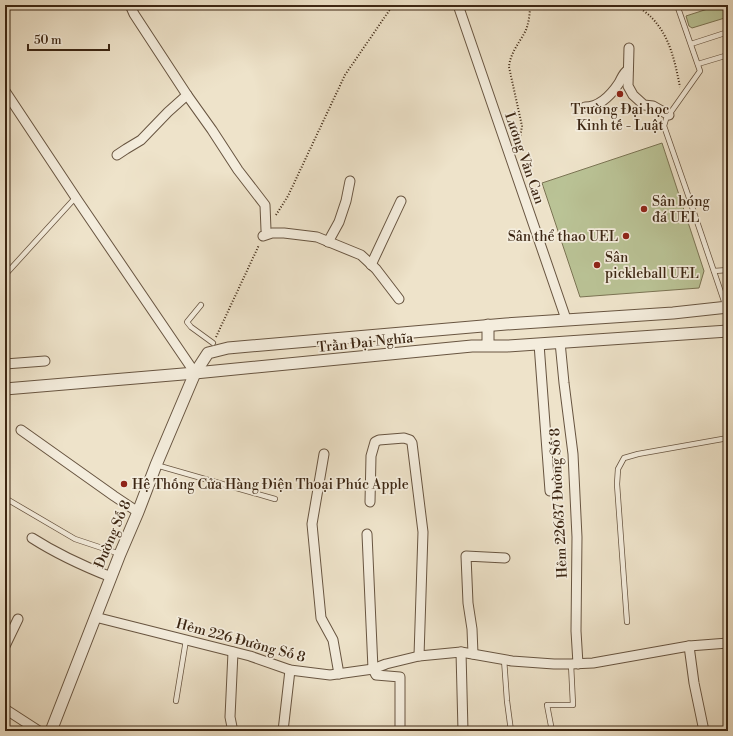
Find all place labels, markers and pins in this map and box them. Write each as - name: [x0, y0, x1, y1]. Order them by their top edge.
- marker: Trường Đại học Kinh tế - Luật: [615, 89, 625, 99]
- place label: Trường Đại học Kinh tế - Luật: [571, 101, 669, 135]
- place label: Sân bóng đá UEL: [652, 193, 711, 227]
- marker: Sân bóng đá UEL: [639, 204, 649, 214]
- place label: Sân thể thao UEL: [508, 228, 618, 246]
- marker: Sân thể thao UEL: [621, 231, 631, 241]
- place label: Sân pickleball UEL: [605, 249, 699, 283]
- marker: Sân pickleball UEL: [592, 260, 602, 270]
- place label: Hệ Thống Cửa Hàng Điện Thoại Phúc Apple: [132, 476, 409, 494]
- marker: Hệ Thống Cửa Hàng Điện Thoại Phúc Apple: [119, 479, 129, 489]

